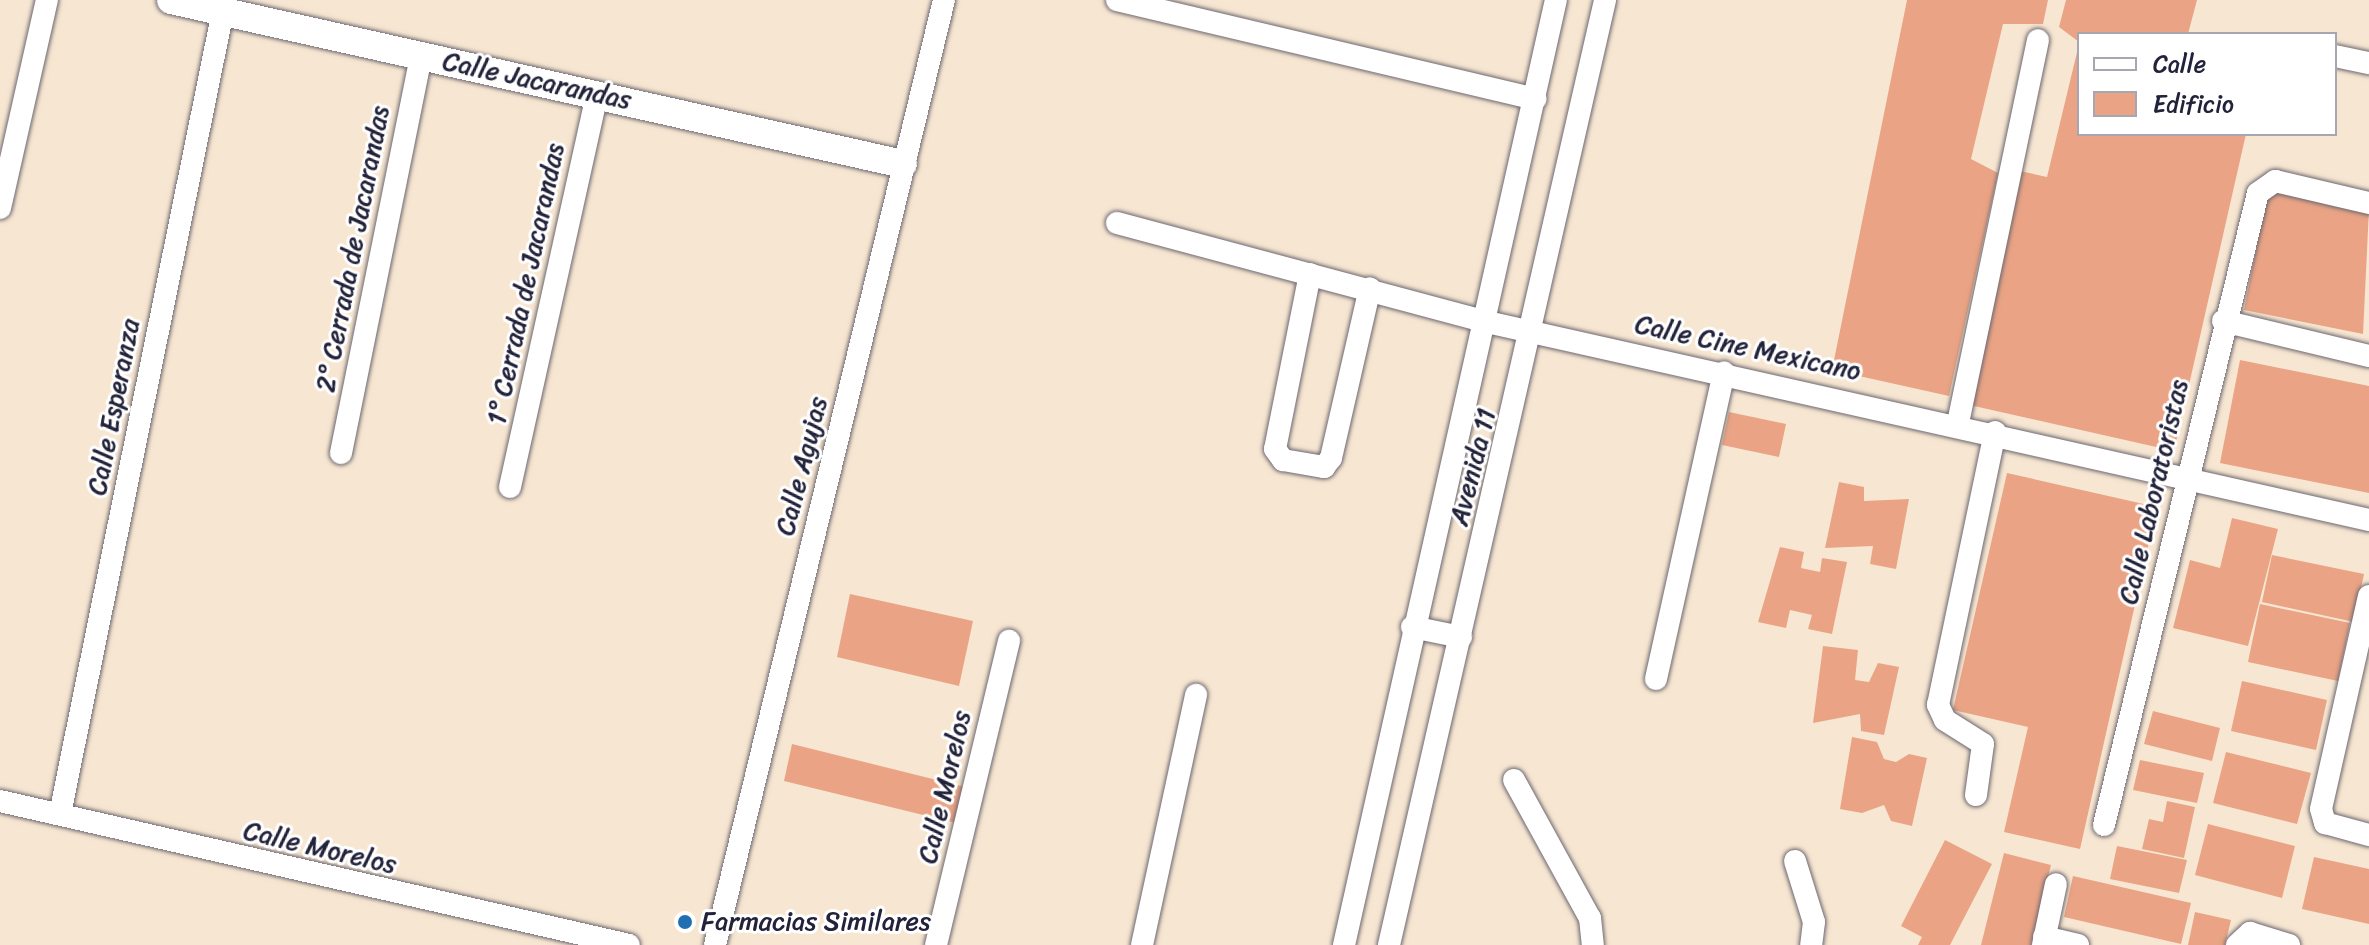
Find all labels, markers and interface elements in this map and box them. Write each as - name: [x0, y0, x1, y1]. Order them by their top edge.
- legend: [2077, 32, 2337, 136]
- text: Calle: [2153, 43, 2206, 85]
- street label: Calle Jacarandas: [440, 46, 634, 116]
- text: Edificio: [2153, 83, 2234, 125]
- street label: 2° Cerrada de Jacarandas: [310, 103, 396, 395]
- street label: 1° Cerrada de Jacarandas: [481, 140, 571, 428]
- street label: Calle Cine Mexicano: [1632, 309, 1864, 387]
- street label: Calle Esperanza: [81, 315, 147, 499]
- street label: Calle Laboratoristas: [2113, 377, 2195, 607]
- street label: Calle Agujas: [770, 394, 834, 538]
- street label: Avenida 11: [1443, 405, 1503, 529]
- street label: Calle Morelos: [913, 709, 977, 865]
- street label: Calle Morelos: [242, 816, 398, 880]
- place label: Farmacias Similares: [701, 906, 931, 938]
- marker: Farmacias Similares: [676, 913, 694, 931]

